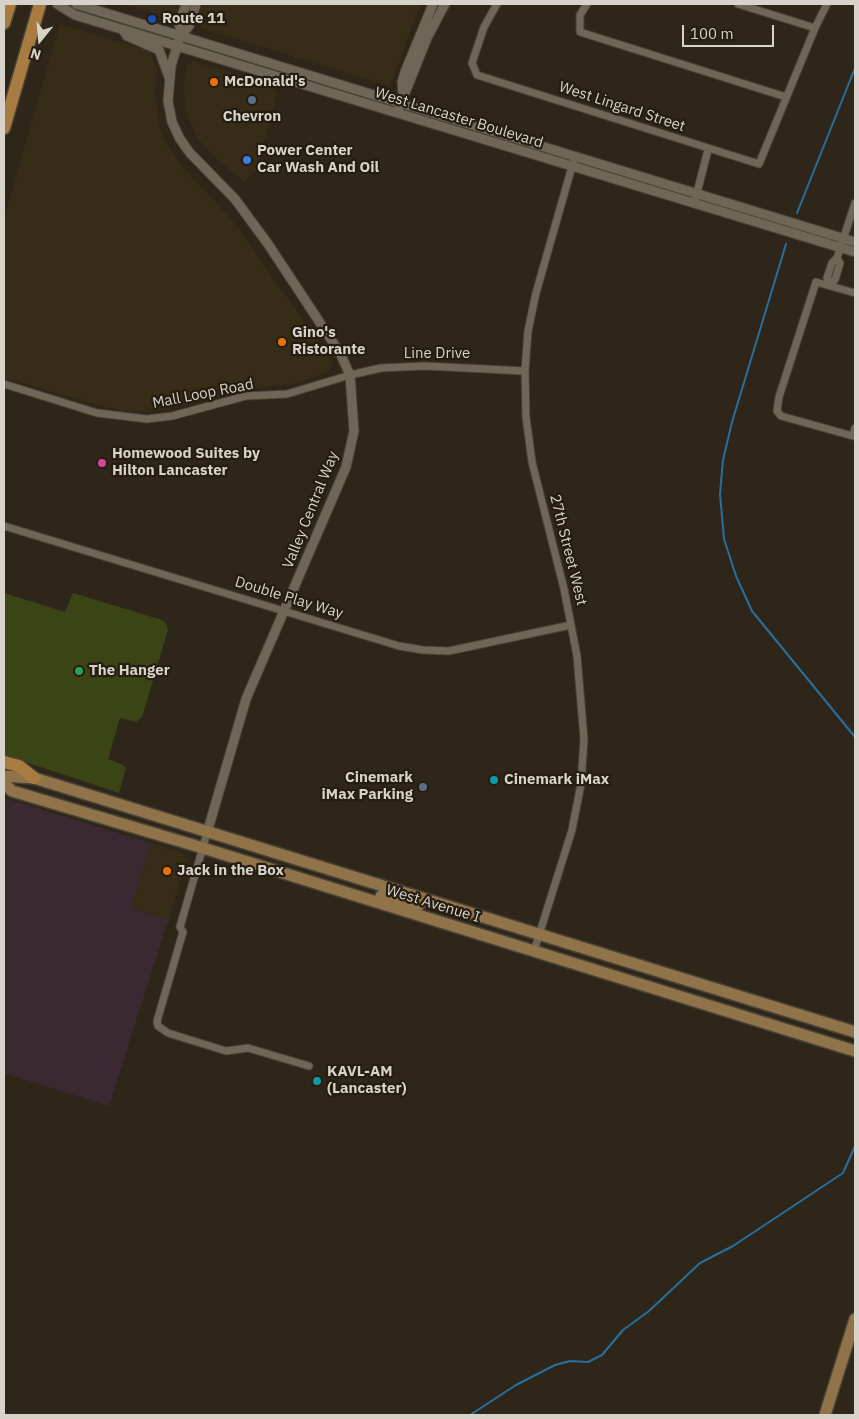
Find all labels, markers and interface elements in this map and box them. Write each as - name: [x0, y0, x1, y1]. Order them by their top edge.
- place label: Route 11: [162, 10, 225, 28]
- marker: Route 11: [146, 13, 158, 25]
- north arrow: [15, 15, 65, 65]
- scale bar: [684, 15, 776, 47]
- text: 100 m: [690, 24, 734, 43]
- text: N: [28, 44, 43, 64]
- place label: McDonald's: [224, 73, 306, 91]
- marker: McDonald's: [208, 76, 220, 88]
- street label: West Lingard Street: [557, 78, 687, 136]
- street label: West Lancaster Boulevard: [373, 84, 545, 152]
- marker: Chevron: [246, 94, 258, 106]
- place label: Chevron: [223, 108, 281, 126]
- place label: Power Center Car Wash And Oil: [257, 142, 379, 177]
- marker: Power Center Car Wash And Oil: [241, 154, 253, 166]
- place label: Gino's Ristorante: [292, 324, 365, 359]
- marker: Gino's Ristorante: [276, 336, 288, 348]
- street label: Line Drive: [404, 345, 470, 363]
- street label: Mall Loop Road: [151, 375, 255, 413]
- place label: Homewood Suites by Hilton Lancaster: [112, 445, 260, 480]
- street label: Valley Central Way: [279, 449, 343, 571]
- marker: Homewood Suites by Hilton Lancaster: [96, 457, 108, 469]
- street label: 27th Street West: [545, 493, 591, 607]
- street label: Double Play Way: [233, 573, 345, 623]
- place label: The Hanger: [89, 662, 170, 680]
- marker: The Hanger: [73, 665, 85, 677]
- place label: Cinemark iMax Parking: [322, 769, 413, 804]
- place label: Cinemark iMax: [504, 771, 609, 789]
- marker: Cinemark iMax: [488, 774, 500, 786]
- marker: Cinemark iMax Parking: [417, 781, 429, 793]
- place label: Jack in the Box: [177, 862, 284, 880]
- marker: Jack in the Box: [161, 865, 173, 877]
- street label: West Avenue I: [384, 881, 482, 927]
- place label: KAVL-AM (Lancaster): [327, 1063, 407, 1098]
- marker: KAVL-AM (Lancaster): [311, 1075, 323, 1087]

